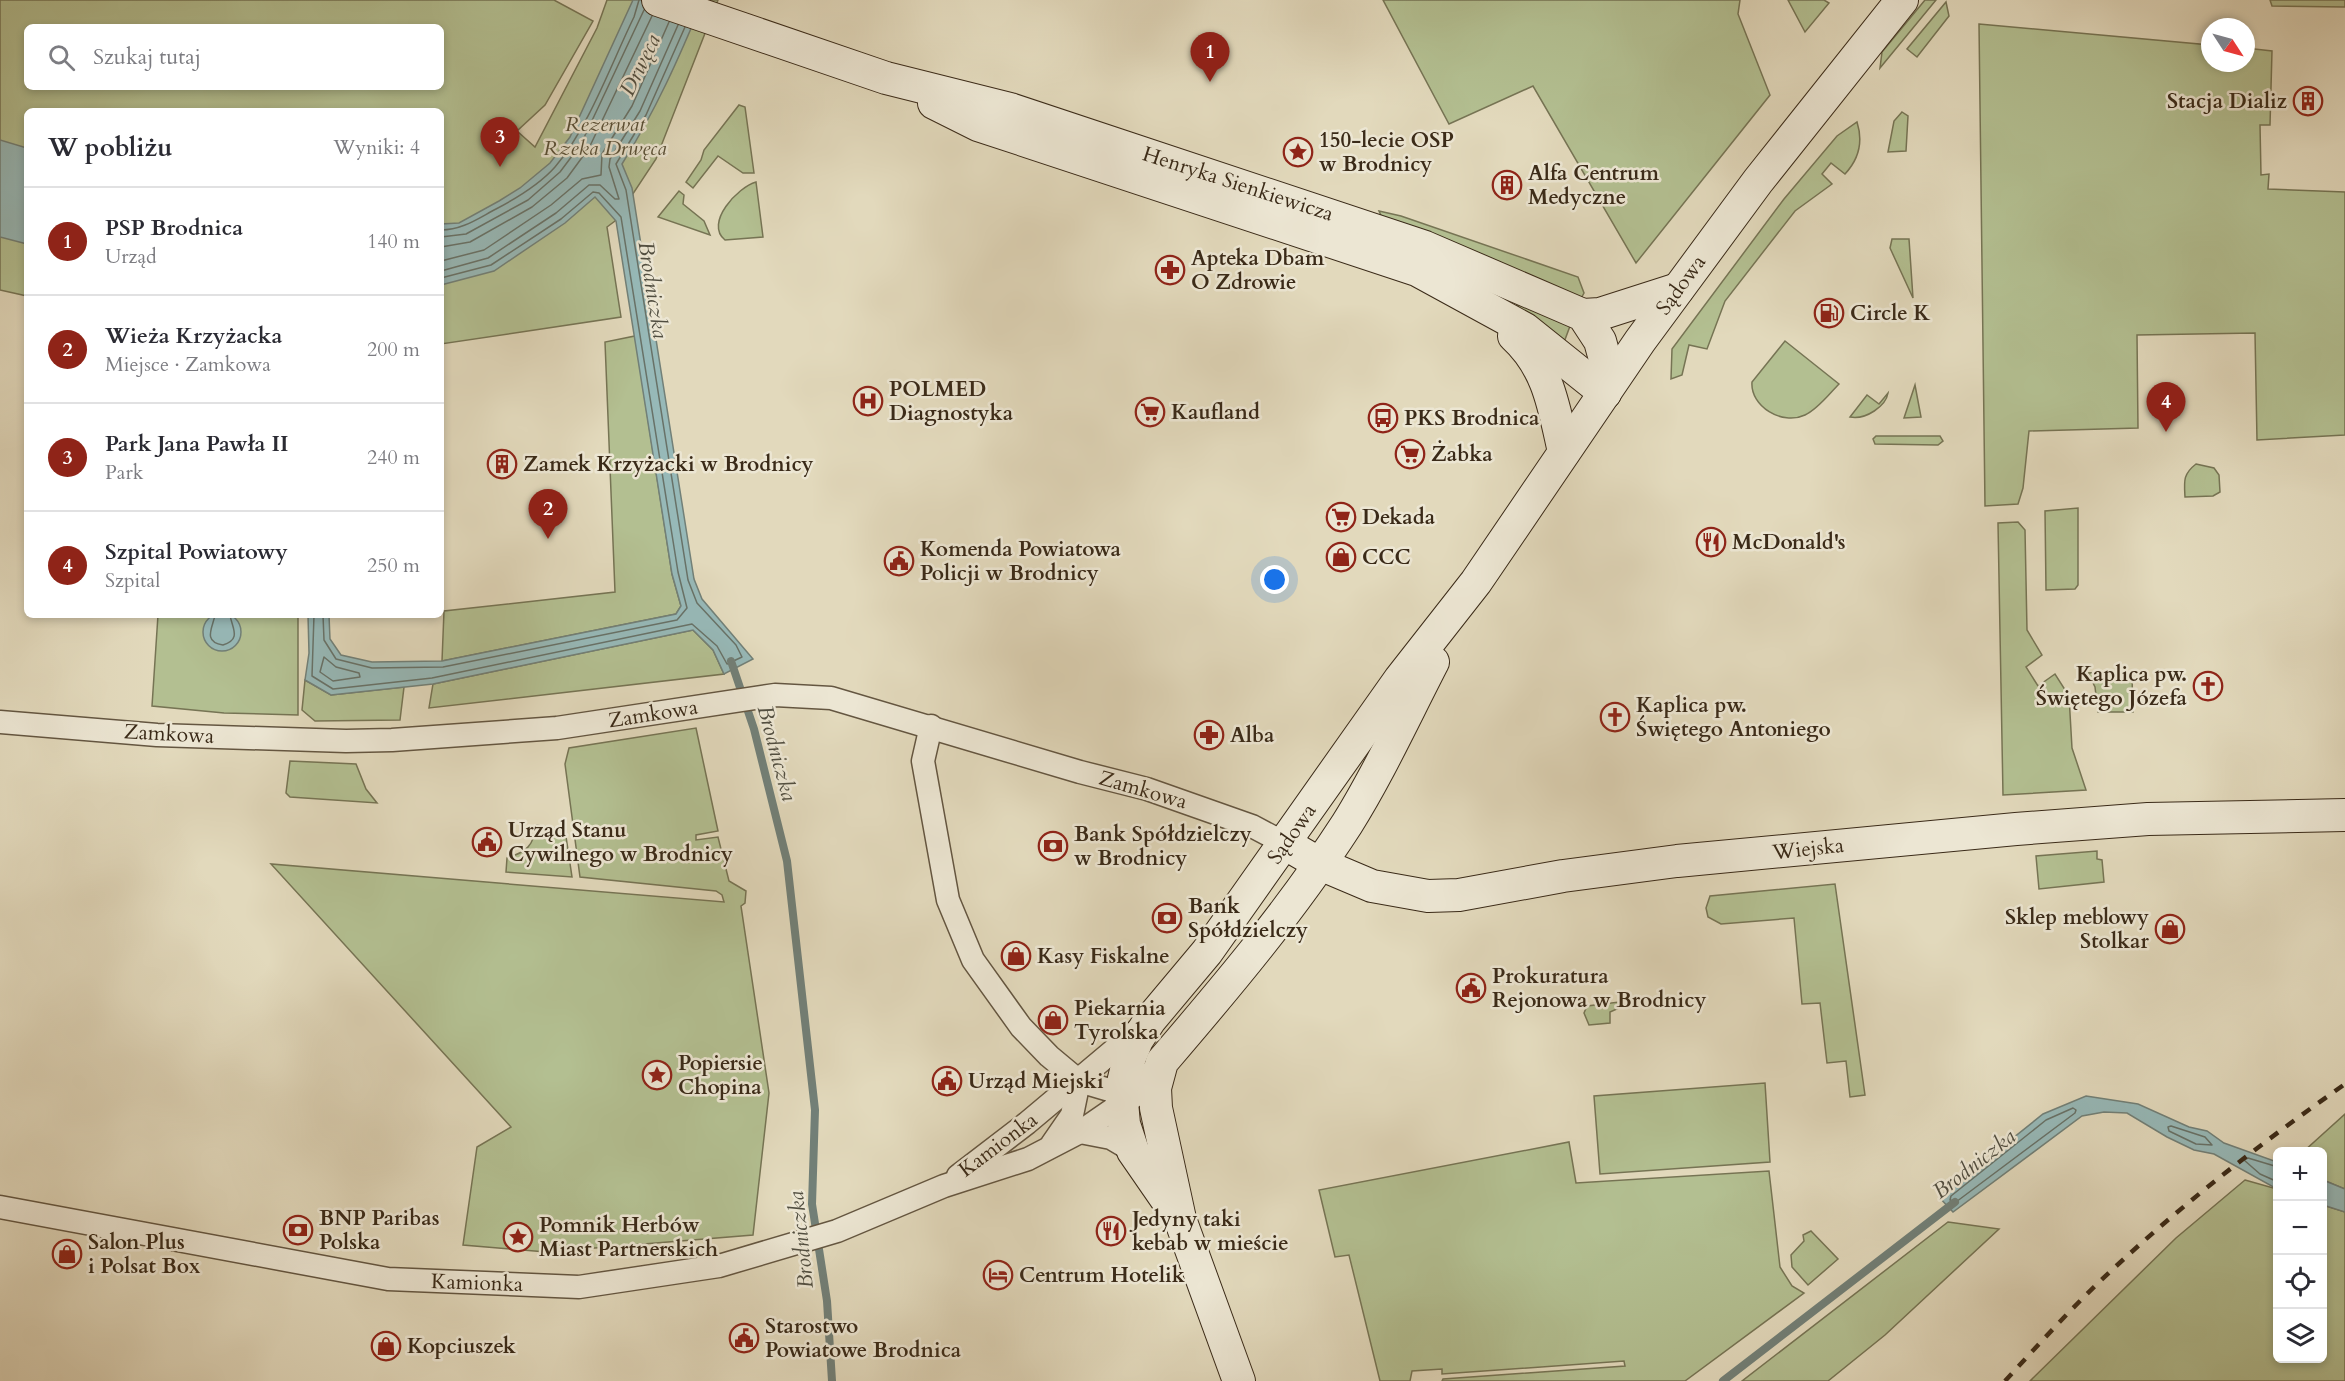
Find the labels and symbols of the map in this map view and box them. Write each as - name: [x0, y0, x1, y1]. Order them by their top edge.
- north arrow: [2201, 18, 2255, 72]
- water label: Drwęca: [612, 29, 668, 101]
- pin: 1: [1190, 32, 1230, 82]
- building icon: Stacja Dializ: [2292, 85, 2324, 117]
- place label: Stacja Dializ: [2167, 87, 2288, 116]
- park label: Rezerwat Rzeka Drwęca: [543, 110, 667, 163]
- pin: 3: [480, 118, 520, 167]
- place label: 150-lecie OSP w Brodnicy: [1319, 126, 1454, 179]
- place icon: 150-lecie OSP w Brodnicy: [1282, 136, 1314, 168]
- street label: Henryka Sienkiewicza: [1139, 139, 1337, 229]
- place label: Alfa Centrum Medyczne: [1528, 159, 1660, 212]
- building icon: Alfa Centrum Medyczne: [1491, 169, 1523, 201]
- water label: Brodniczka: [631, 239, 676, 341]
- place label: Apteka Dbam O Zdrowie: [1191, 244, 1325, 297]
- street label: Sądowa: [1649, 249, 1713, 321]
- pharmacy icon: Apteka Dbam O Zdrowie: [1154, 254, 1186, 286]
- fuel station icon: Circle K: [1813, 297, 1845, 329]
- place label: Circle K: [1850, 299, 1930, 328]
- place label: POLMED Diagnostyka: [889, 375, 1014, 428]
- pin: 4: [2146, 382, 2186, 432]
- hospital icon: POLMED Diagnostyka: [852, 385, 884, 417]
- supermarket icon: Kaufland: [1134, 396, 1166, 428]
- place label: Kaufland: [1171, 398, 1260, 427]
- bus stop icon: PKS Brodnica: [1367, 402, 1399, 434]
- place label: PKS Brodnica: [1404, 404, 1540, 433]
- supermarket icon: Żabka: [1394, 438, 1426, 470]
- place label: Żabka: [1431, 440, 1493, 469]
- building icon: Zamek Krzyżacki w Brodnicy: [486, 448, 518, 480]
- place label: Zamek Krzyżacki w Brodnicy: [523, 450, 814, 479]
- pin: 2: [528, 490, 568, 539]
- supermarket icon: Dekada: [1325, 501, 1357, 533]
- place label: Dekada: [1362, 503, 1436, 532]
- restaurant icon: McDonald's: [1695, 526, 1727, 558]
- place label: McDonald's: [1732, 528, 1846, 557]
- place label: Komenda Powiatowa Policji w Brodnicy: [920, 535, 1121, 588]
- shop icon: CCC: [1325, 541, 1357, 573]
- place label: CCC: [1362, 543, 1411, 572]
- public building icon: Komenda Powiatowa Policji w Brodnicy: [883, 545, 915, 577]
- your location: [1260, 565, 1289, 594]
- place label: Kaplica pw. Świętego Józefa: [2036, 660, 2188, 713]
- church icon: Kaplica pw. Świętego Józefa: [2192, 670, 2224, 702]
- place label: Kaplica pw. Świętego Antoniego: [1636, 691, 1831, 744]
- street label: Zamkowa: [606, 693, 700, 735]
- church icon: Kaplica pw. Świętego Antoniego: [1599, 701, 1631, 733]
- water label: Brodniczka: [750, 702, 804, 804]
- street label: Zamkowa: [123, 717, 215, 751]
- pharmacy icon: Alba: [1193, 719, 1225, 751]
- place label: Alba: [1230, 721, 1275, 750]
- street label: Zamkowa: [1096, 764, 1190, 816]
- street label: Sądowa: [1261, 798, 1323, 870]
- place label: Urząd Stanu Cywilnego w Brodnicy: [508, 816, 733, 869]
- place label: Bank Spółdzielczy w Brodnicy: [1074, 820, 1252, 873]
- public building icon: Urząd Stanu Cywilnego w Brodnicy: [471, 826, 503, 858]
- bank icon: Bank Spółdzielczy w Brodnicy: [1037, 830, 1069, 862]
- street label: Wiejska: [1770, 831, 1845, 867]
- place label: Bank Spółdzielczy: [1188, 892, 1308, 945]
- bank icon: Bank Spółdzielczy: [1151, 902, 1183, 934]
- place label: Sklep meblowy Stolkar: [2005, 903, 2150, 956]
- shop icon: Sklep meblowy Stolkar: [2154, 913, 2186, 945]
- shop icon: Kasy Fiskalne: [1000, 940, 1032, 972]
- place label: Kasy Fiskalne: [1037, 942, 1170, 971]
- place label: Prokuratura Rejonowa w Brodnicy: [1492, 962, 1706, 1015]
- public building icon: Prokuratura Rejonowa w Brodnicy: [1455, 972, 1487, 1004]
- place label: Piekarnia Tyrolska: [1074, 994, 1166, 1047]
- shop icon: Piekarnia Tyrolska: [1037, 1004, 1069, 1036]
- place label: Popiersie Chopina: [678, 1049, 763, 1102]
- place icon: Popiersie Chopina: [641, 1059, 673, 1091]
- public building icon: Urząd Miejski: [931, 1065, 963, 1097]
- place label: Urząd Miejski: [968, 1067, 1104, 1096]
- street label: Kamionka: [953, 1106, 1043, 1184]
- water label: Brodniczka: [1926, 1122, 2022, 1206]
- water label: Brodniczka: [781, 1189, 821, 1290]
- place label: BNP Paribas Polska: [319, 1204, 439, 1257]
- place label: Jedyny taki kebab w mieście: [1129, 1205, 1289, 1258]
- place label: Pomnik Herbów Miast Partnerskich: [539, 1211, 718, 1264]
- bank icon: BNP Paribas Polska: [282, 1214, 314, 1246]
- restaurant icon: Jedyny taki kebab w mieście: [1095, 1215, 1127, 1247]
- place icon: Pomnik Herbów Miast Partnerskich: [502, 1221, 534, 1253]
- place label: Salon Plus i Polsat Box: [88, 1228, 201, 1281]
- shop icon: Salon Plus i Polsat Box: [51, 1238, 83, 1270]
- hotel icon: Centrum Hotelik: [982, 1259, 1014, 1291]
- place label: Centrum Hotelik: [1019, 1261, 1185, 1290]
- street label: Kamionka: [431, 1267, 523, 1299]
- place label: Starostwo Powiatowe Brodnica: [765, 1312, 962, 1365]
- public building icon: Starostwo Powiatowe Brodnica: [728, 1322, 760, 1354]
- shop icon: Kopciuszek: [370, 1330, 402, 1362]
- place label: Kopciuszek: [407, 1332, 516, 1361]

